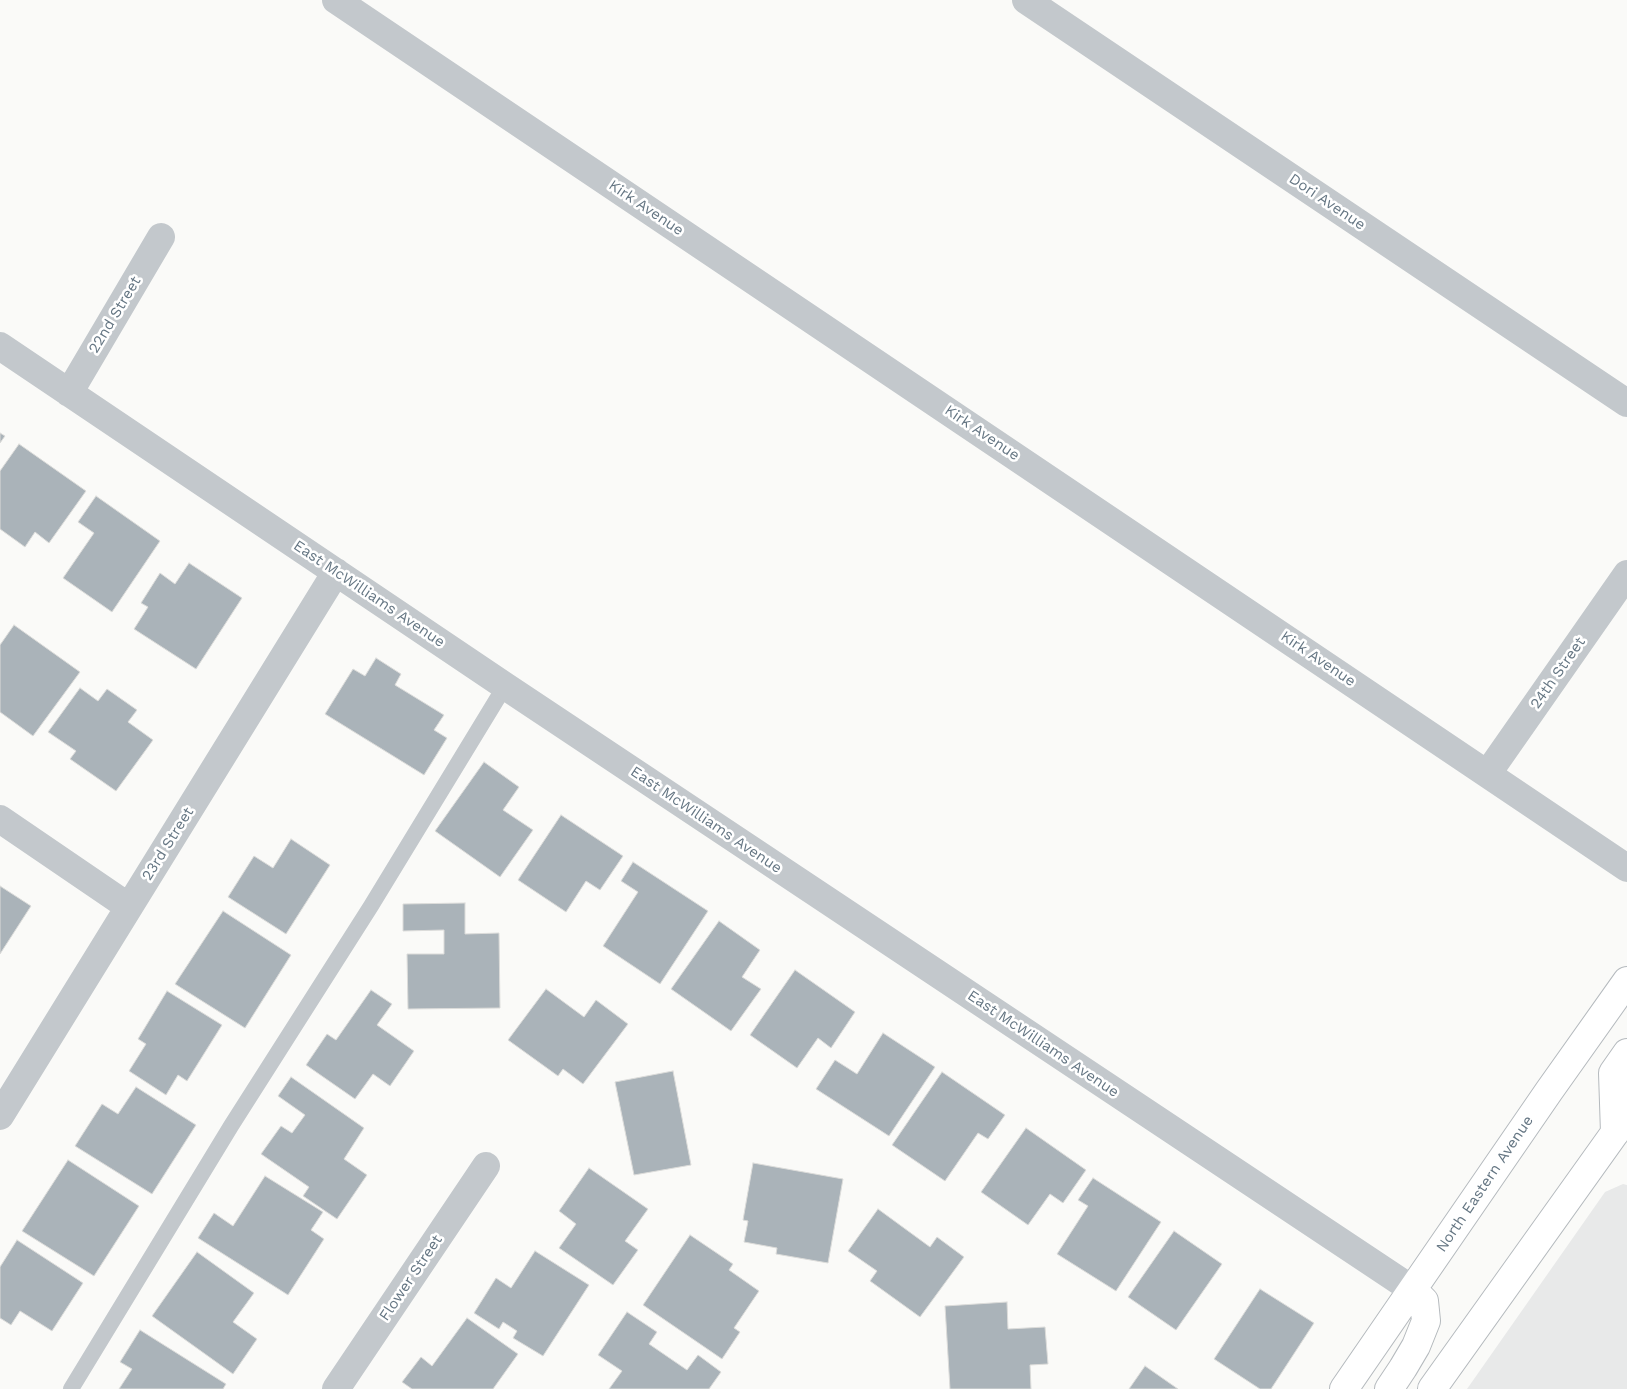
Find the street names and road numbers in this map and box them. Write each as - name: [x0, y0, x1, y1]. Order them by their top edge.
- street label: Dori Avenue: [1285, 170, 1369, 234]
- street label: Kirk Avenue: [605, 176, 687, 240]
- street label: 22nd Street: [85, 273, 145, 357]
- street label: Kirk Avenue: [941, 401, 1023, 465]
- street label: East McWilliams Avenue: [290, 537, 448, 651]
- street label: Kirk Avenue: [1277, 627, 1359, 691]
- street label: 24th Street: [1527, 634, 1589, 712]
- street label: East McWilliams Avenue: [627, 763, 785, 877]
- street label: 23rd Street: [138, 804, 198, 884]
- street label: East McWilliams Avenue: [964, 987, 1122, 1101]
- street label: North Eastern Avenue: [1433, 1112, 1537, 1256]
- street label: Flower Street: [376, 1232, 446, 1324]

